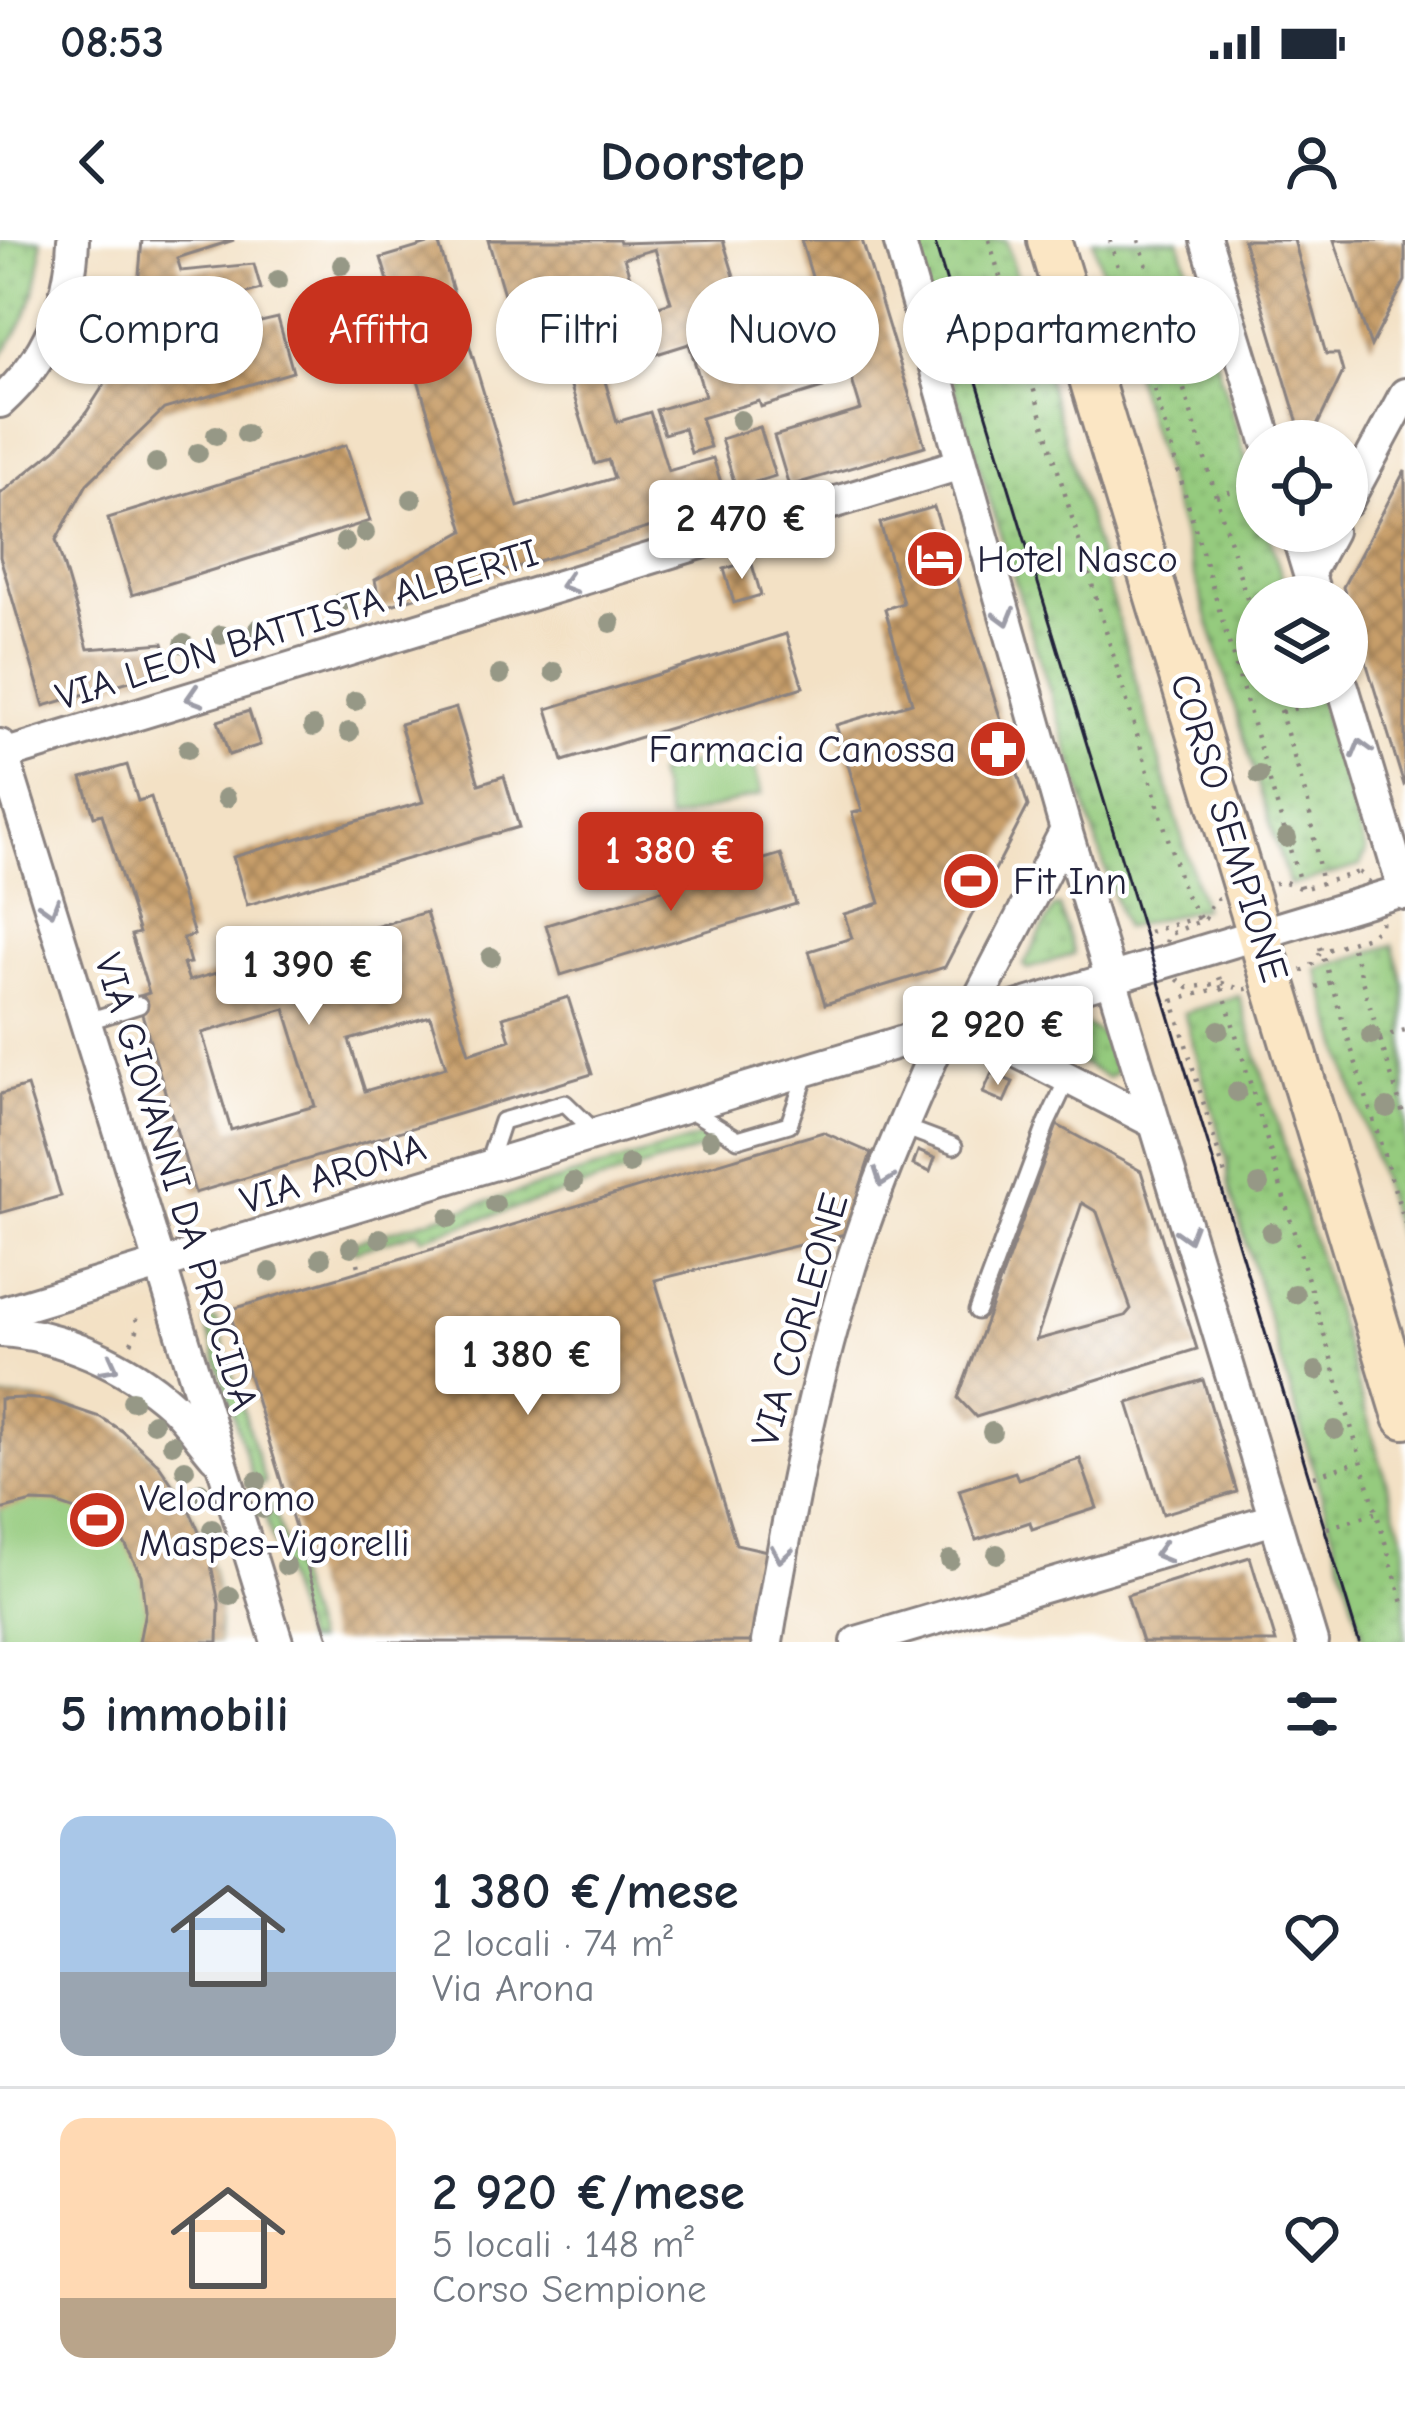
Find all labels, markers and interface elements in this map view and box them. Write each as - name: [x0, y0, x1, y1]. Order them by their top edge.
- text: 08:53: [60, 16, 164, 68]
- icon: back: [60, 129, 126, 195]
- icon: person: [1279, 129, 1345, 195]
- text: Doorstep: [600, 131, 805, 194]
- chip: Compra: [36, 276, 263, 384]
- chip: Affitta: [287, 276, 472, 384]
- chip: Filtri: [496, 276, 662, 384]
- chip: Nuovo: [686, 276, 879, 384]
- chip: Appartamento: [903, 276, 1239, 384]
- map controls: [1236, 420, 1368, 708]
- button: locate: [1236, 420, 1368, 552]
- pin: 2 470 €: [631, 480, 853, 582]
- text: 2 470 €: [676, 496, 808, 541]
- hotel icon: Hotel Nasco: [904, 528, 966, 590]
- street label: VIA LEON BATTISTA ALBERTI: [50, 530, 544, 720]
- place label: Hotel Nasco: [977, 537, 1178, 582]
- one-way arrow: [558, 570, 579, 595]
- button: layers: [1236, 576, 1368, 708]
- one-way arrow: [990, 606, 1015, 627]
- street label: CORSO SEMPIONE: [1161, 668, 1297, 988]
- one-way arrow: [184, 683, 205, 708]
- pharmacy icon: Farmacia Canossa: [967, 718, 1029, 780]
- place label: Farmacia Canossa: [648, 727, 956, 772]
- one-way arrow: [1350, 738, 1375, 759]
- pin: 1 380 €: [560, 812, 782, 914]
- text: 1 380 €: [605, 828, 737, 873]
- sports icon: Fit Inn: [940, 850, 1002, 912]
- place label: Fit Inn: [1013, 859, 1127, 904]
- one-way arrow: [36, 896, 61, 917]
- pin: 1 390 €: [198, 926, 420, 1028]
- text: 1 390 €: [243, 942, 375, 987]
- street label: VIA GIOVANNI DA PROCIDA: [85, 948, 267, 1416]
- pin: 2 920 €: [887, 986, 1109, 1088]
- text: 2 920 €: [930, 1002, 1066, 1047]
- street label: VIA ARONA: [235, 1125, 431, 1223]
- one-way arrow: [872, 1166, 897, 1187]
- street label: VIA CORLEONE: [742, 1188, 858, 1452]
- one-way arrow: [1173, 1223, 1198, 1244]
- pin: 1 380 €: [417, 1316, 639, 1418]
- text: 1 380 €: [462, 1332, 594, 1377]
- one-way arrow: [98, 1352, 119, 1375]
- place label: Velodromo Maspes-Vigorelli: [139, 1476, 410, 1566]
- sports icon: Velodromo Maspes-Vigorelli: [66, 1489, 128, 1551]
- one-way arrow: [1152, 1539, 1173, 1564]
- one-way arrow: [770, 1543, 795, 1563]
- icon: filters: [1279, 1681, 1345, 1747]
- text: 5 immobili: [60, 1685, 289, 1744]
- text: 1 380 €/mese: [432, 1862, 739, 1921]
- icon: home: [156, 1864, 300, 2008]
- icon: heart: [1279, 1903, 1345, 1969]
- text: 2 locali · 74 m²: [432, 1921, 673, 1966]
- text: Via Arona: [432, 1966, 595, 2011]
- text: 2 920 €/mese: [432, 2163, 745, 2222]
- icon: home: [156, 2166, 300, 2310]
- icon: heart: [1279, 2205, 1345, 2271]
- text: 5 locali · 148 m²: [432, 2222, 694, 2267]
- text: Corso Sempione: [432, 2267, 706, 2312]

